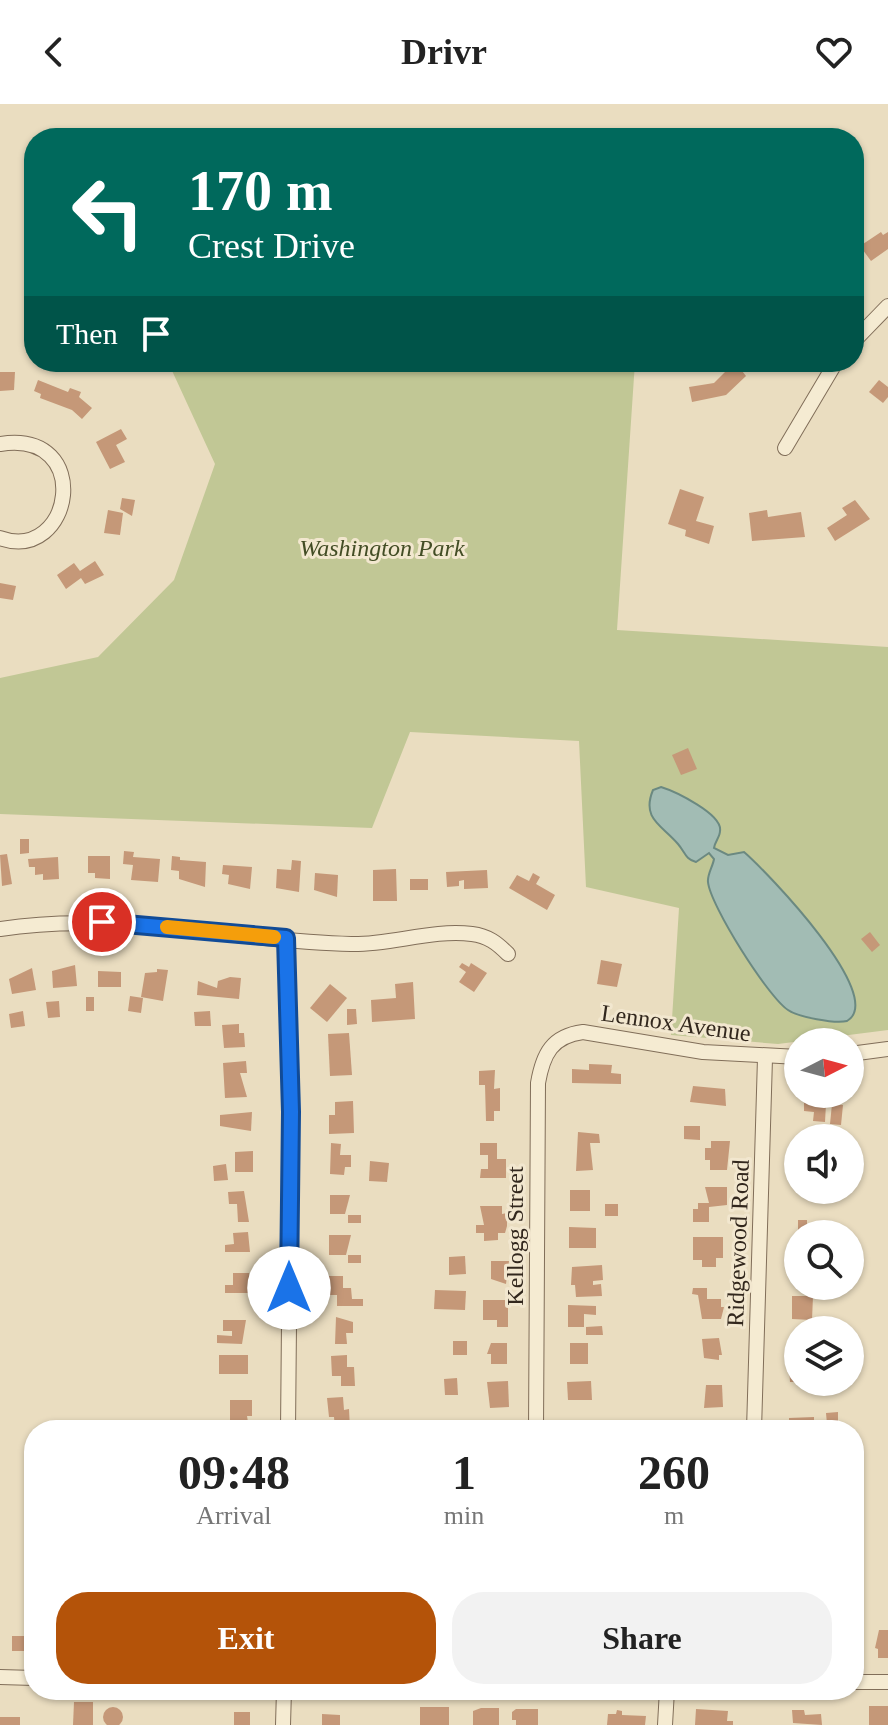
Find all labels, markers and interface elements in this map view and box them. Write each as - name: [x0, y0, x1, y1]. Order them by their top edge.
- icon: back: [32, 30, 76, 74]
- icon: heart: [812, 30, 856, 74]
- text: Drivr: [401, 32, 487, 72]
- icon: left: [56, 160, 160, 264]
- text: 170 m: [188, 160, 333, 222]
- text: Crest Drive: [188, 226, 355, 266]
- icon: arrive: [134, 312, 178, 356]
- text: Then: [56, 317, 118, 350]
- park label: Washington Park: [299, 535, 465, 561]
- pin: [68, 888, 136, 956]
- icon: arrive: [80, 900, 124, 944]
- street label: Lennox Avenue: [600, 1000, 752, 1046]
- north arrow: [784, 1028, 864, 1108]
- map controls: [784, 1028, 864, 1396]
- button: sound: [784, 1124, 864, 1204]
- street label: Ridgewood Road: [722, 1159, 754, 1327]
- street label: Kellogg Street: [502, 1166, 528, 1306]
- button: search: [784, 1220, 864, 1300]
- position arrow: [247, 1246, 331, 1330]
- button: layers: [784, 1316, 864, 1396]
- text: 09:48: [178, 1446, 290, 1499]
- text: 1: [452, 1446, 476, 1499]
- text: 260: [638, 1446, 710, 1499]
- text: Arrival: [196, 1501, 271, 1530]
- text: min: [444, 1501, 484, 1530]
- text: m: [664, 1501, 684, 1530]
- button: Exit: [56, 1592, 436, 1684]
- button: Share: [452, 1592, 832, 1684]

